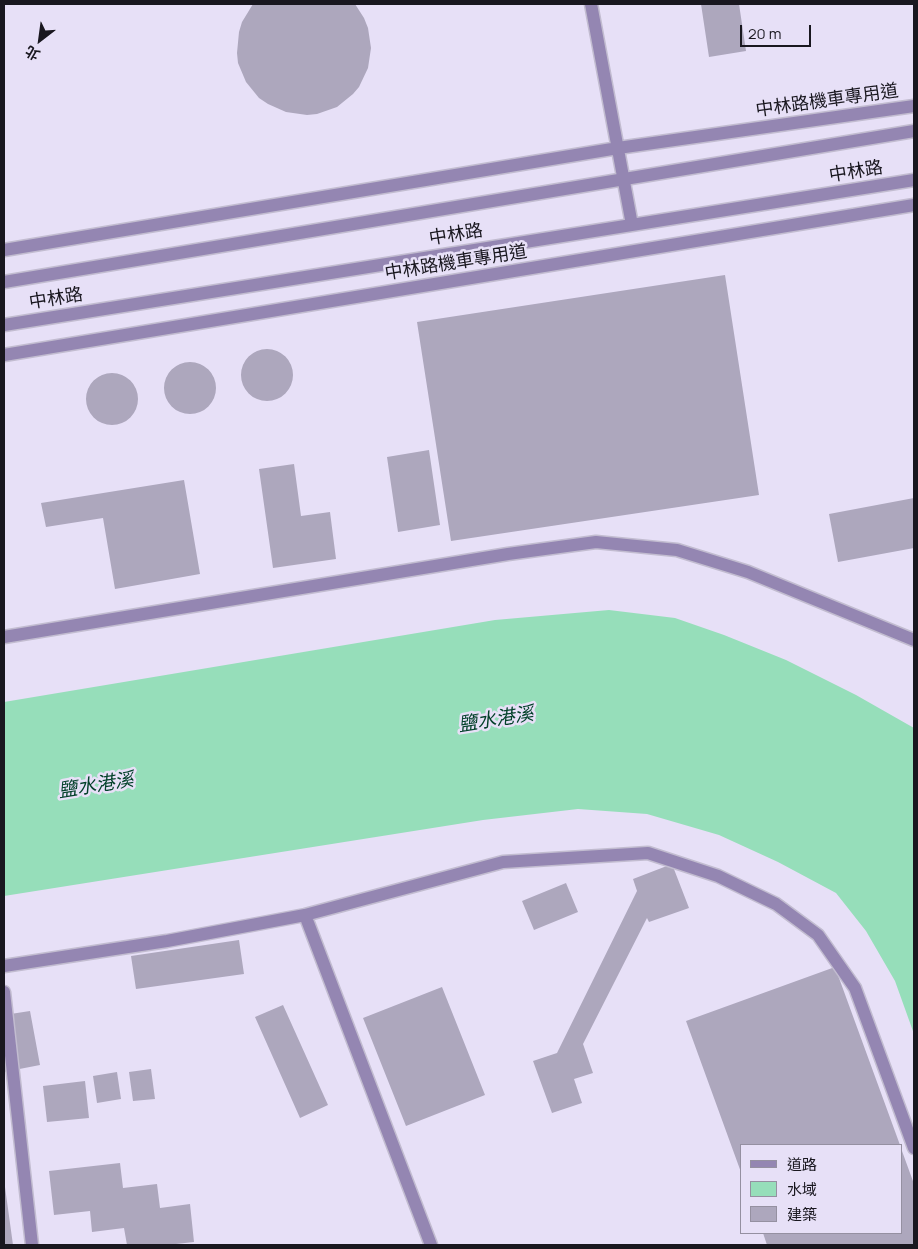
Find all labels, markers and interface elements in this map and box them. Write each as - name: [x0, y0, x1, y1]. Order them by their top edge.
- north arrow: [15, 15, 65, 65]
- scale bar: [743, 15, 814, 47]
- text: 20 m: [748, 23, 781, 44]
- text: 北: [21, 42, 43, 65]
- street label: 中林路機車專用道: [754, 80, 900, 122]
- street label: 中林路: [828, 157, 884, 187]
- street label: 中林路: [428, 220, 484, 250]
- street label: 中林路機車專用道: [383, 241, 529, 285]
- street label: 中林路: [28, 284, 84, 314]
- water label: 鹽水港溪: [457, 703, 535, 737]
- water label: 鹽水港溪: [57, 769, 135, 803]
- legend: [740, 1144, 903, 1234]
- text: 道路: [787, 1154, 817, 1175]
- text: 水域: [787, 1179, 817, 1200]
- text: 建築: [787, 1204, 817, 1225]

